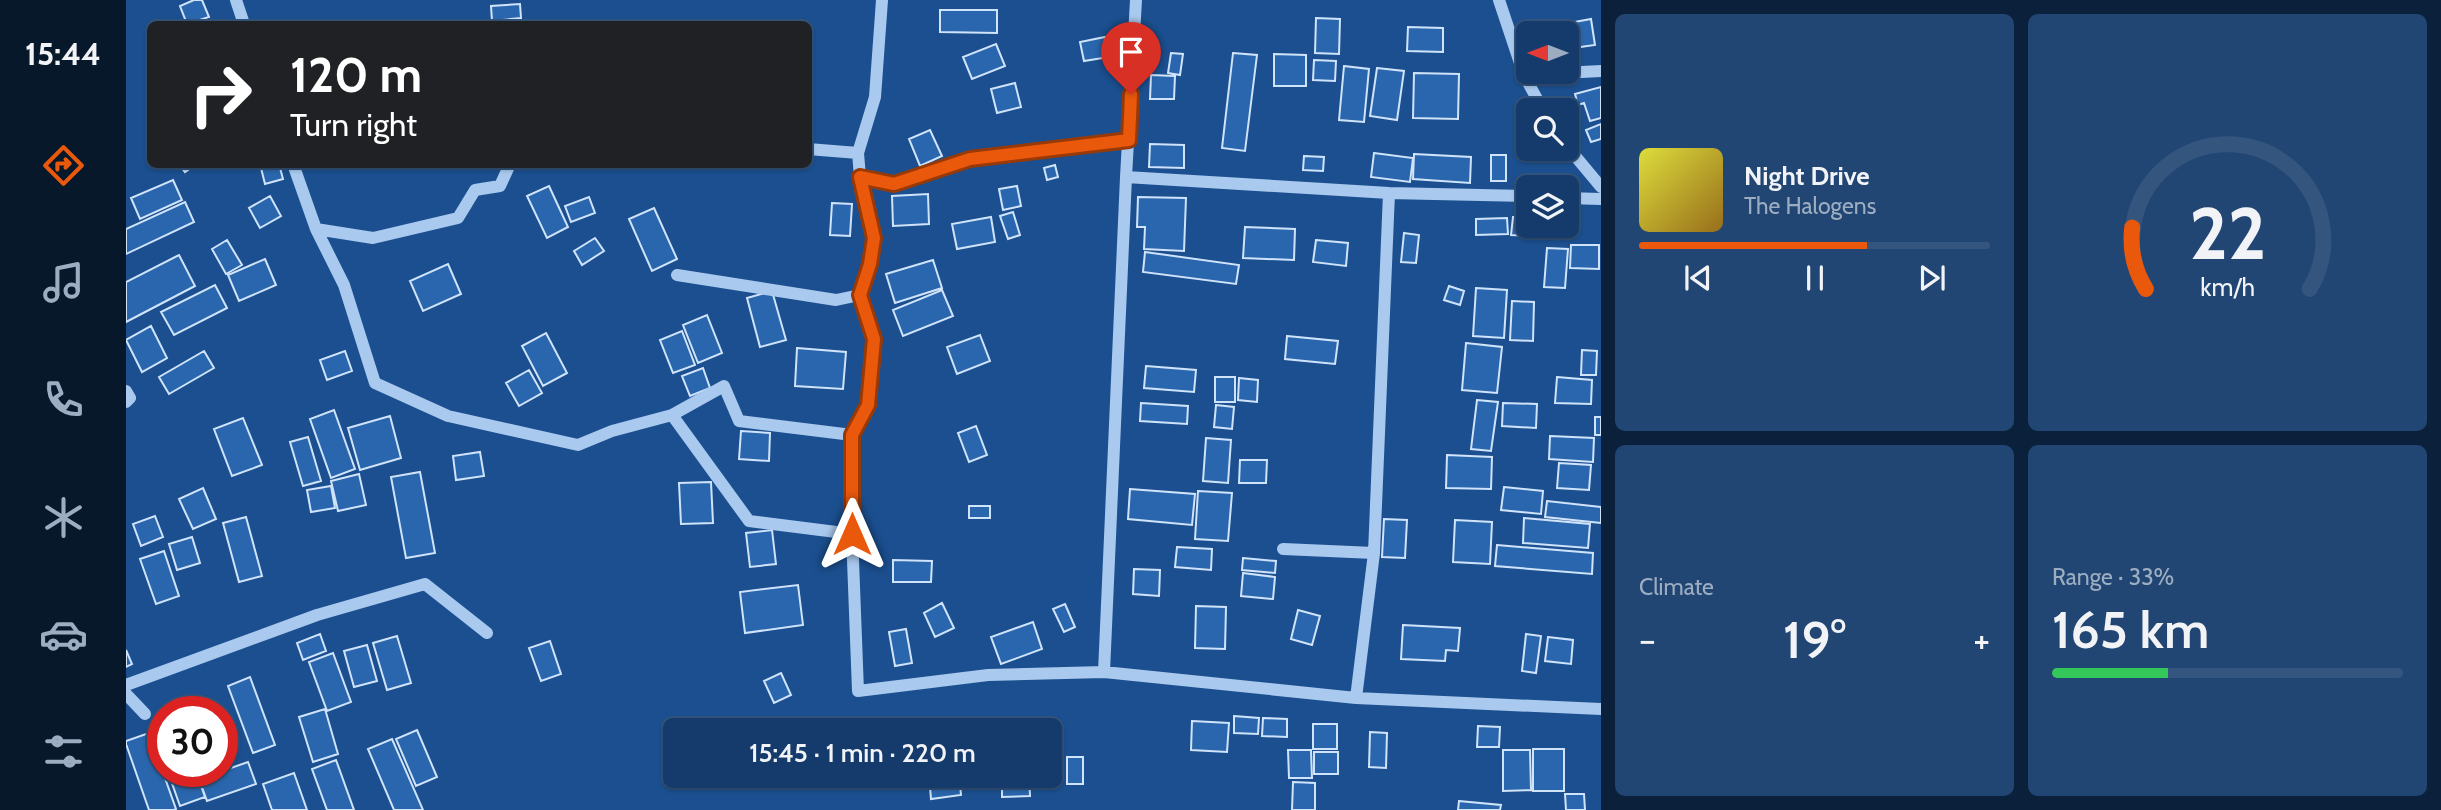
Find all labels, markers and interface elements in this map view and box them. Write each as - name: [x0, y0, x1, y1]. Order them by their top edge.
- north arrow: [1516, 21, 1578, 84]
- map controls: [1516, 21, 1579, 238]
- pin: [1101, 22, 1161, 94]
- icon: arrive: [1112, 33, 1150, 71]
- text: 15:44: [25, 34, 101, 73]
- text: 120 m: [290, 45, 422, 104]
- icon: right: [175, 49, 266, 140]
- button: search: [1516, 98, 1579, 161]
- text: Turn right: [290, 105, 417, 144]
- icon: directions: [39, 141, 88, 190]
- text: Night Drive: [1744, 160, 1870, 192]
- button: layers: [1516, 175, 1579, 238]
- text: 22: [2189, 189, 2266, 277]
- text: The Halogens: [1744, 192, 1876, 220]
- icon: music: [39, 258, 88, 307]
- icon: previous: [1679, 259, 1717, 297]
- icon: pause: [1796, 259, 1834, 297]
- icon: next: [1913, 259, 1951, 297]
- text: km/h: [2200, 272, 2255, 302]
- icon: phone: [39, 375, 88, 424]
- icon: climate: [39, 493, 88, 542]
- position arrow: [815, 497, 889, 571]
- text: Range · 33%: [2052, 563, 2174, 591]
- text: Climate: [1639, 573, 1714, 601]
- text: 165 km: [2052, 598, 2209, 661]
- text: 19°: [1783, 608, 1846, 671]
- icon: car: [39, 610, 88, 659]
- text: −: [1639, 616, 1656, 663]
- text: +: [1973, 616, 1990, 663]
- speed limit sign: 30: [147, 696, 238, 787]
- icon: filters: [39, 727, 88, 776]
- text: 15:45 · 1 min · 220 m: [749, 737, 976, 769]

